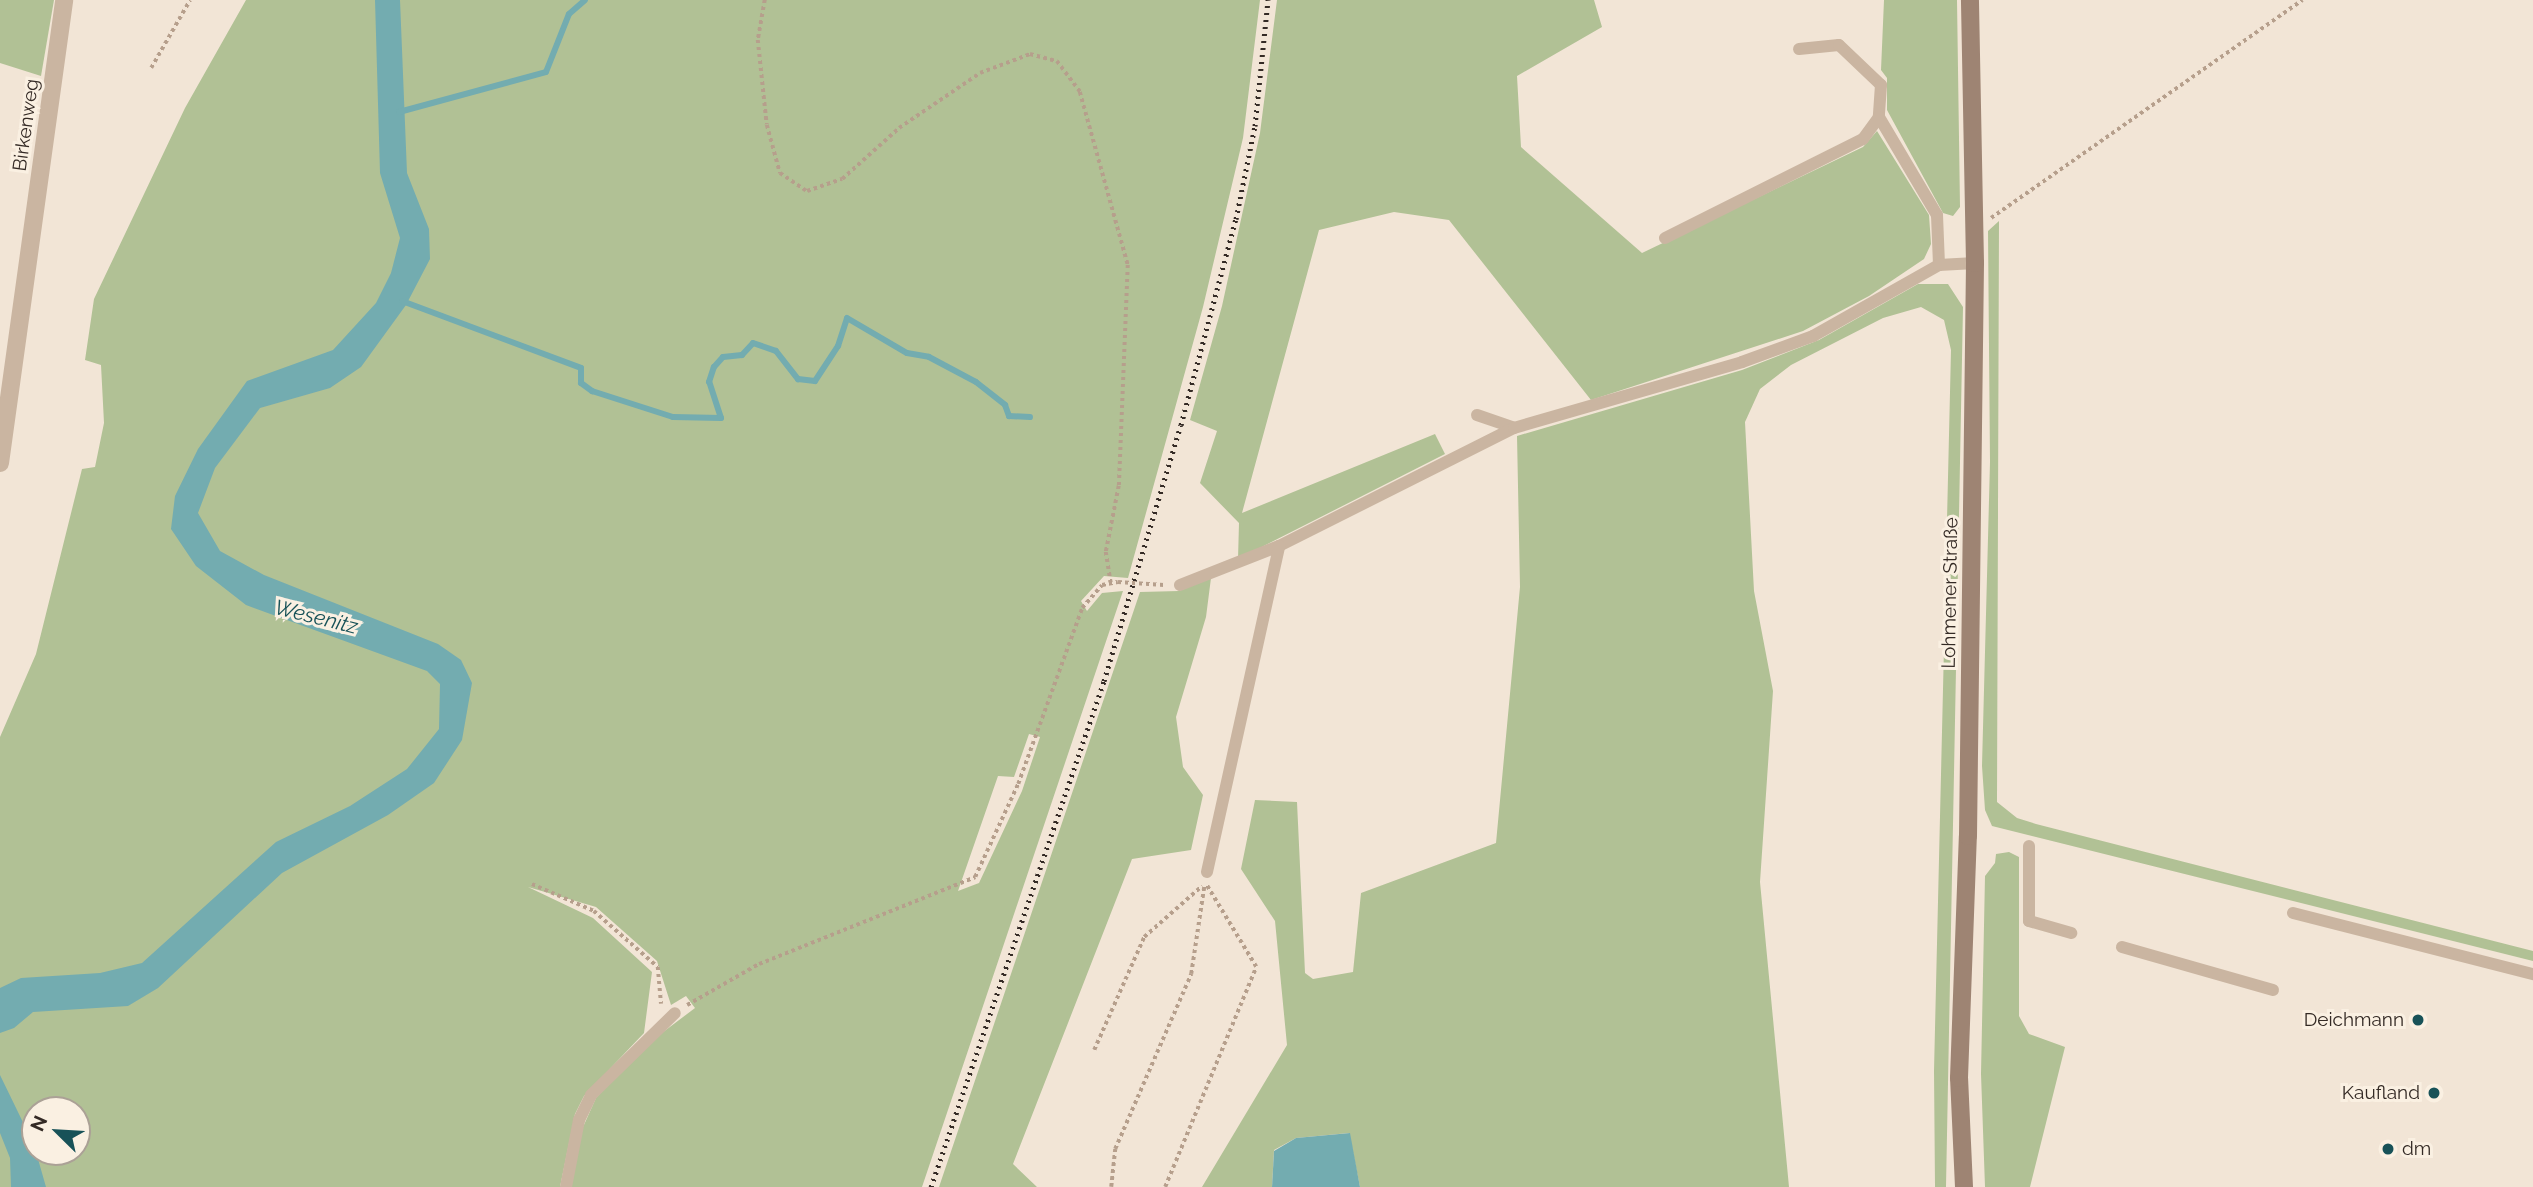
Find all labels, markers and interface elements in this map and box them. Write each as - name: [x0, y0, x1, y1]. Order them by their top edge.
- street label: Birkenweg: [8, 77, 44, 173]
- street label: Lohmener Straße: [1937, 517, 1963, 669]
- water label: Wesenitz: [272, 595, 360, 639]
- place label: Deichmann: [2304, 1009, 2404, 1031]
- marker: Deichmann: [2410, 1012, 2426, 1028]
- place label: Kaufland: [2342, 1082, 2420, 1104]
- marker: Kaufland: [2426, 1085, 2442, 1101]
- north arrow: [21, 1096, 91, 1166]
- text: N: [26, 1112, 52, 1134]
- place label: dm: [2402, 1138, 2431, 1160]
- marker: dm: [2380, 1141, 2396, 1157]

